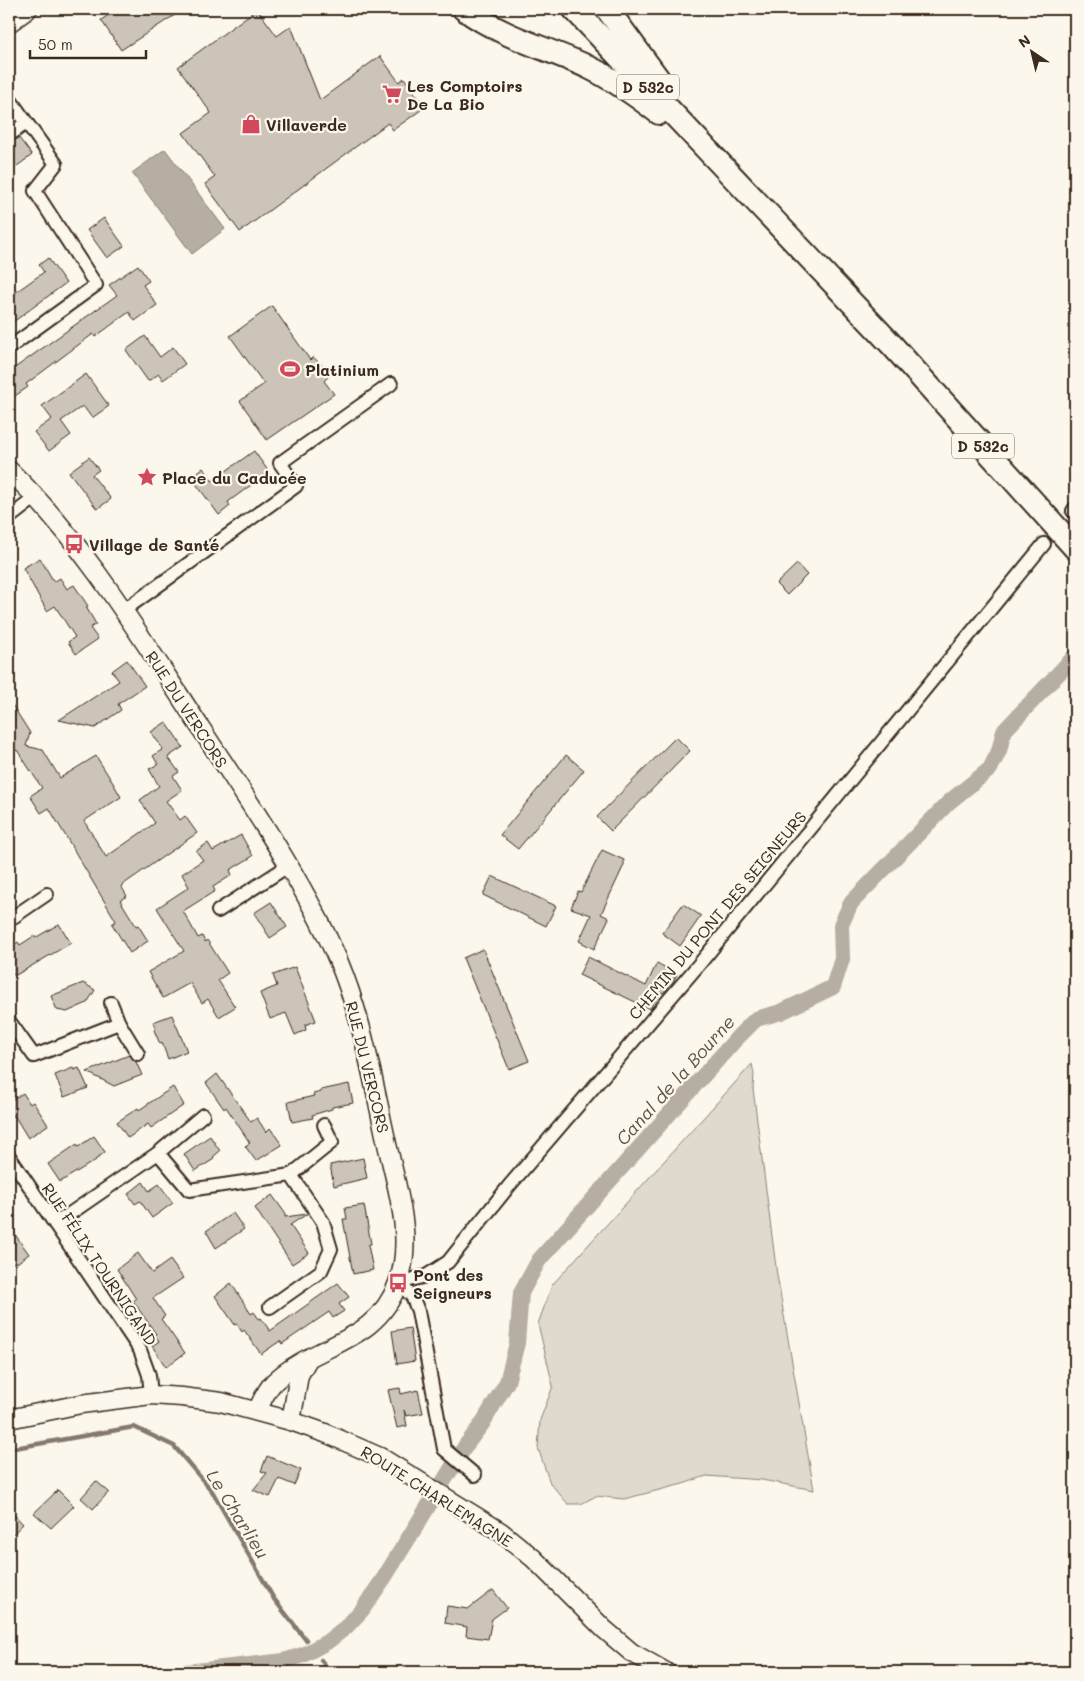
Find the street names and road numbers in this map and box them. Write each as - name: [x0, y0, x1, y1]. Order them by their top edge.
- road number: D 532c: [617, 74, 679, 100]
- road number: D 532c: [952, 434, 1014, 458]
- street label: RUE DU VERCORS: [141, 647, 233, 771]
- street label: CHEMIN DU PONT DES SEIGNEURS: [623, 806, 811, 1024]
- street label: RUE DU VERCORS: [341, 999, 395, 1135]
- street label: RUE FÉLIX TOURNIGAND: [38, 1179, 162, 1349]
- street label: ROUTE CHARLEMAGNE: [357, 1441, 517, 1551]

